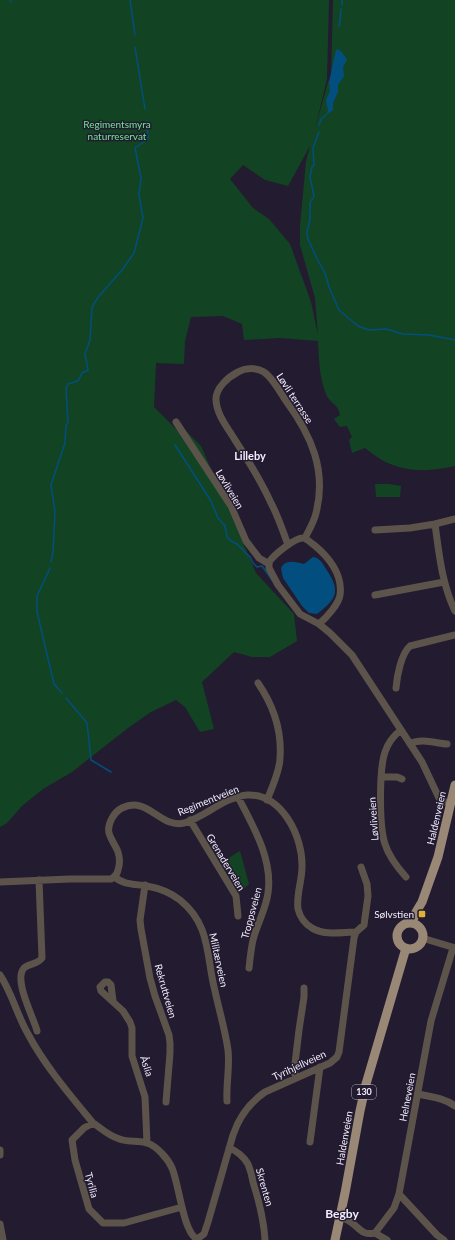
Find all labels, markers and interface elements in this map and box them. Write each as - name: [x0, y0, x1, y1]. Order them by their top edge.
- park label: Regimentsmyra naturreservat: [83, 118, 151, 142]
- street label: Løvli terrasse: [274, 371, 316, 425]
- district label: Lilleby: [234, 449, 266, 462]
- street label: Løvliveien: [214, 467, 246, 511]
- street label: Regimentveien: [176, 782, 240, 818]
- street label: Haldenveien: [424, 790, 448, 846]
- street label: Løvliveien: [365, 797, 381, 841]
- street label: Grenaderveien: [204, 831, 248, 893]
- street label: Troppsveien: [238, 886, 264, 940]
- place label: Sølvstien: [374, 908, 414, 920]
- marker: Sølvstien: [417, 909, 427, 919]
- street label: Militærveien: [207, 932, 231, 988]
- street label: Rekruttveien: [153, 962, 179, 1020]
- street label: Tyrihjellveien: [270, 1047, 328, 1083]
- street label: Åslia: [138, 1054, 156, 1078]
- street label: Helneveien: [396, 1072, 418, 1122]
- road number: 130: [352, 1085, 376, 1099]
- street label: Haldenveien: [333, 1110, 355, 1166]
- street label: Skrenten: [254, 1167, 276, 1207]
- street label: Tyrilia: [83, 1171, 101, 1199]
- district label: Begby: [325, 1206, 359, 1221]

